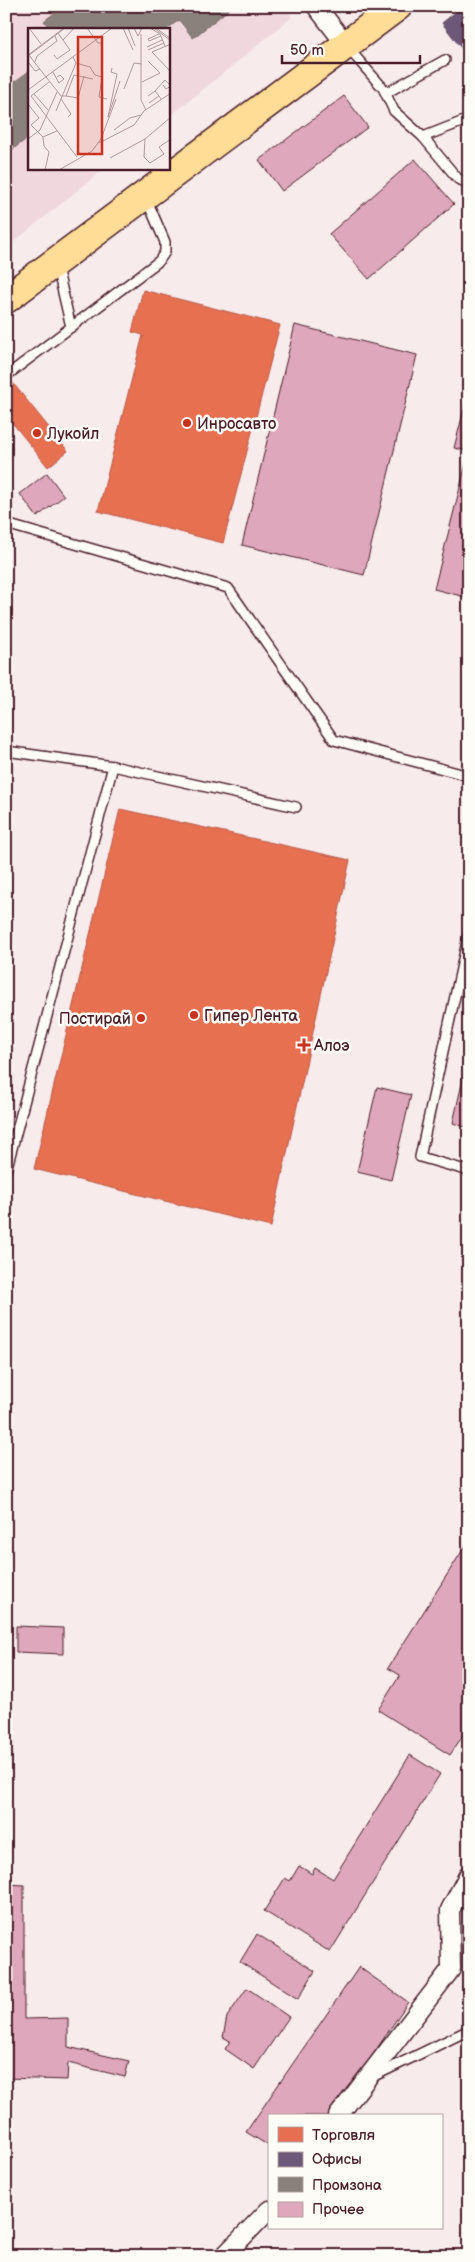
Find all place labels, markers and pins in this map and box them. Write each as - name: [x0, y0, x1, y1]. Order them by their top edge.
- place label: Инросавто: [197, 415, 276, 434]
- marker: Инросавто: [181, 417, 193, 429]
- place label: Лукойл: [46, 425, 99, 444]
- marker: Лукойл: [31, 427, 43, 439]
- place label: Гипер Лента: [204, 1007, 299, 1026]
- marker: Гипер Лента: [188, 1009, 200, 1021]
- place label: Постирай: [59, 1010, 131, 1029]
- marker: Постирай: [135, 1012, 147, 1024]
- place label: Алоэ: [313, 1037, 349, 1056]
- marker: Алоэ: [298, 1039, 310, 1051]

